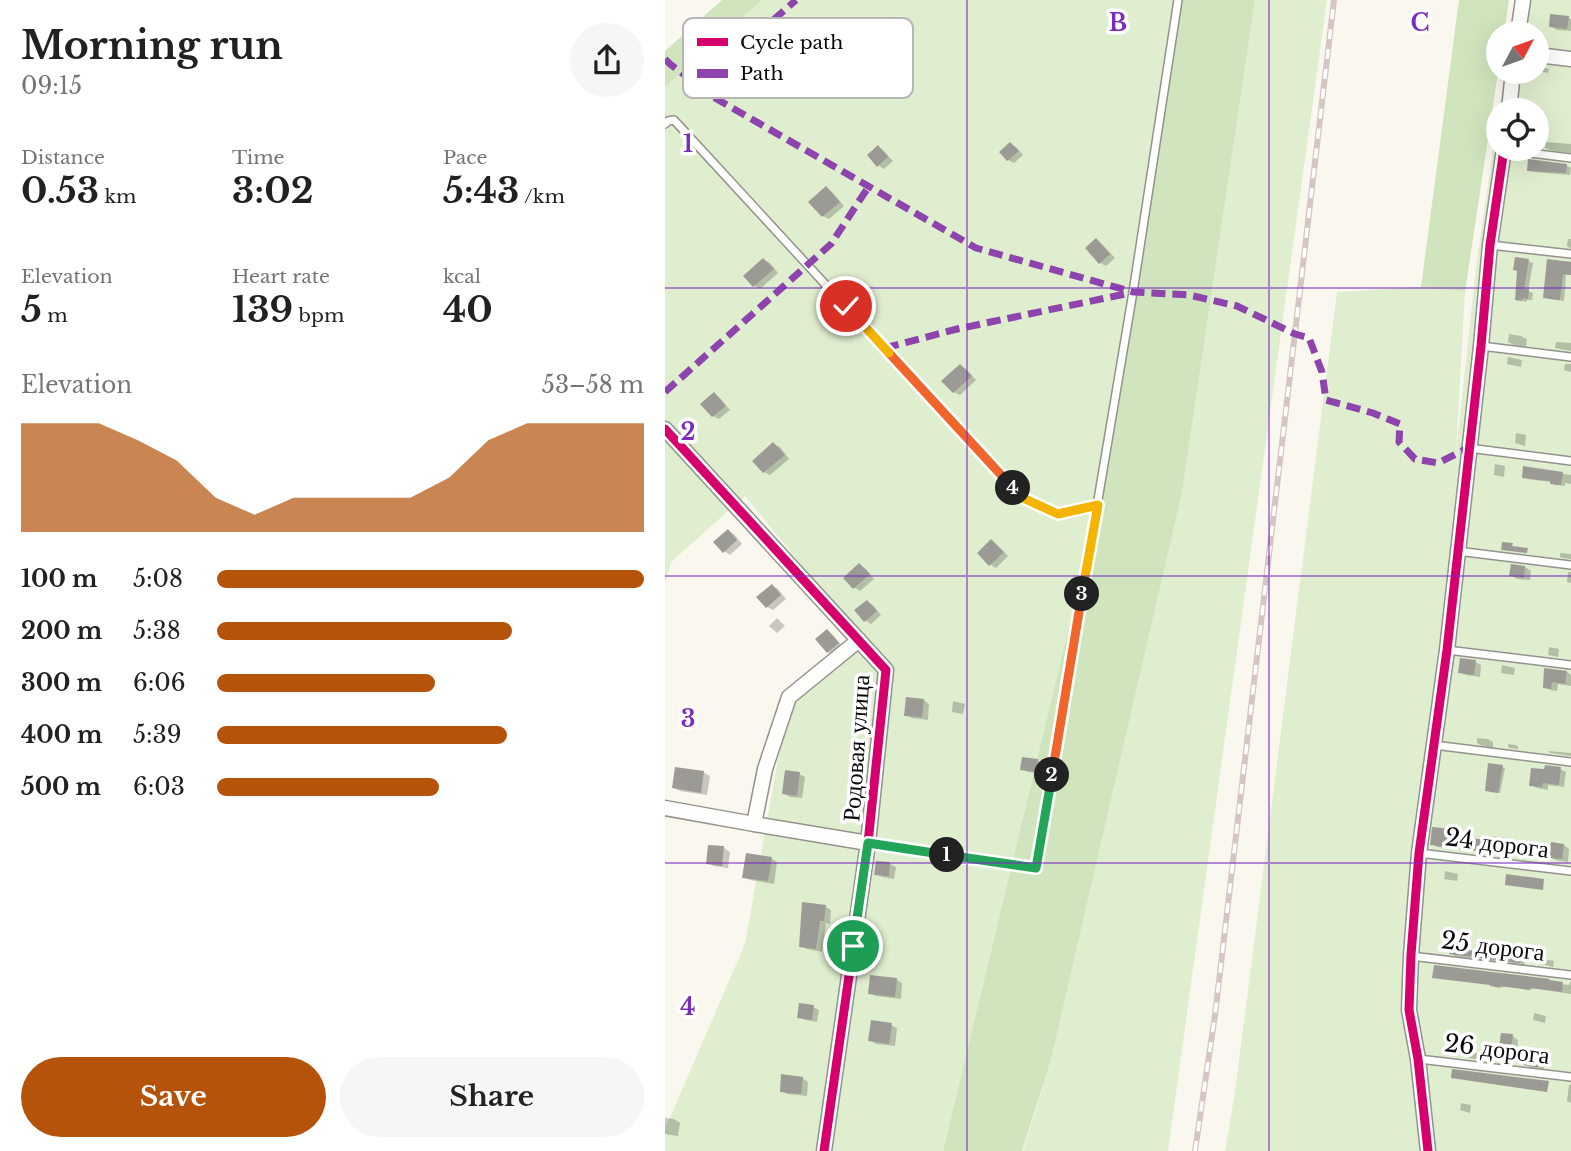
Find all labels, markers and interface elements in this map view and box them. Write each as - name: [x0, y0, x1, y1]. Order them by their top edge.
- text: B: [1109, 9, 1127, 37]
- text: C: [1411, 9, 1429, 37]
- legend: [683, 18, 913, 98]
- north arrow: [1486, 21, 1549, 84]
- map controls: [1486, 21, 1549, 161]
- text: Morning run: [21, 22, 283, 69]
- button: share: [570, 23, 644, 97]
- text: Cycle path: [740, 31, 843, 54]
- text: Path: [740, 62, 784, 85]
- text: 09:15: [21, 72, 82, 100]
- button: locate: [1486, 98, 1549, 161]
- text: 1: [683, 130, 693, 158]
- text: Distance: [21, 146, 105, 169]
- text: Time: [232, 146, 284, 169]
- text: Pace: [443, 146, 487, 169]
- text: 0.53: [21, 169, 99, 212]
- text: 3:02: [232, 169, 313, 212]
- text: 5:43: [443, 169, 519, 212]
- text: km: [99, 185, 137, 208]
- text: /km: [519, 185, 565, 208]
- text: Elevation: [21, 265, 113, 288]
- text: Heart rate: [232, 265, 330, 288]
- text: kcal: [443, 265, 481, 288]
- pin: [816, 276, 876, 336]
- icon: check: [827, 287, 865, 325]
- text: 5: [21, 288, 42, 331]
- text: 139: [232, 288, 293, 331]
- text: 40: [443, 288, 493, 331]
- text: m: [42, 304, 68, 327]
- text: bpm: [293, 304, 344, 327]
- text: Elevation: [21, 371, 132, 399]
- text: 53–58 m: [542, 371, 644, 399]
- text: 2: [681, 418, 695, 446]
- pin: 4: [995, 470, 1031, 505]
- text: 4: [1006, 476, 1019, 499]
- text: 100 m: [21, 565, 97, 593]
- text: 5:08: [133, 565, 183, 593]
- pin: 3: [1065, 576, 1099, 612]
- text: 3: [1075, 582, 1088, 605]
- text: 200 m: [21, 617, 102, 645]
- text: 5:38: [133, 617, 181, 645]
- text: 300 m: [21, 669, 102, 697]
- text: 6:06: [133, 669, 186, 697]
- street label: Родовая улица: [836, 673, 876, 822]
- text: 3: [681, 705, 695, 733]
- text: 400 m: [21, 721, 103, 749]
- text: 5:39: [133, 721, 182, 749]
- pin: 2: [1035, 758, 1069, 792]
- text: 2: [1045, 763, 1058, 786]
- text: 500 m: [21, 773, 101, 801]
- text: 6:03: [133, 773, 185, 801]
- street label: 24 дорога: [1443, 822, 1551, 864]
- pin: 1: [929, 838, 965, 872]
- text: 1: [942, 843, 951, 866]
- pin: [823, 916, 883, 976]
- street label: 25 дорога: [1440, 925, 1547, 967]
- icon: arrive: [834, 927, 872, 965]
- text: 4: [680, 993, 696, 1021]
- street label: 26 дорога: [1443, 1028, 1552, 1070]
- button: Save: [21, 1057, 326, 1137]
- button: Share: [340, 1057, 644, 1137]

